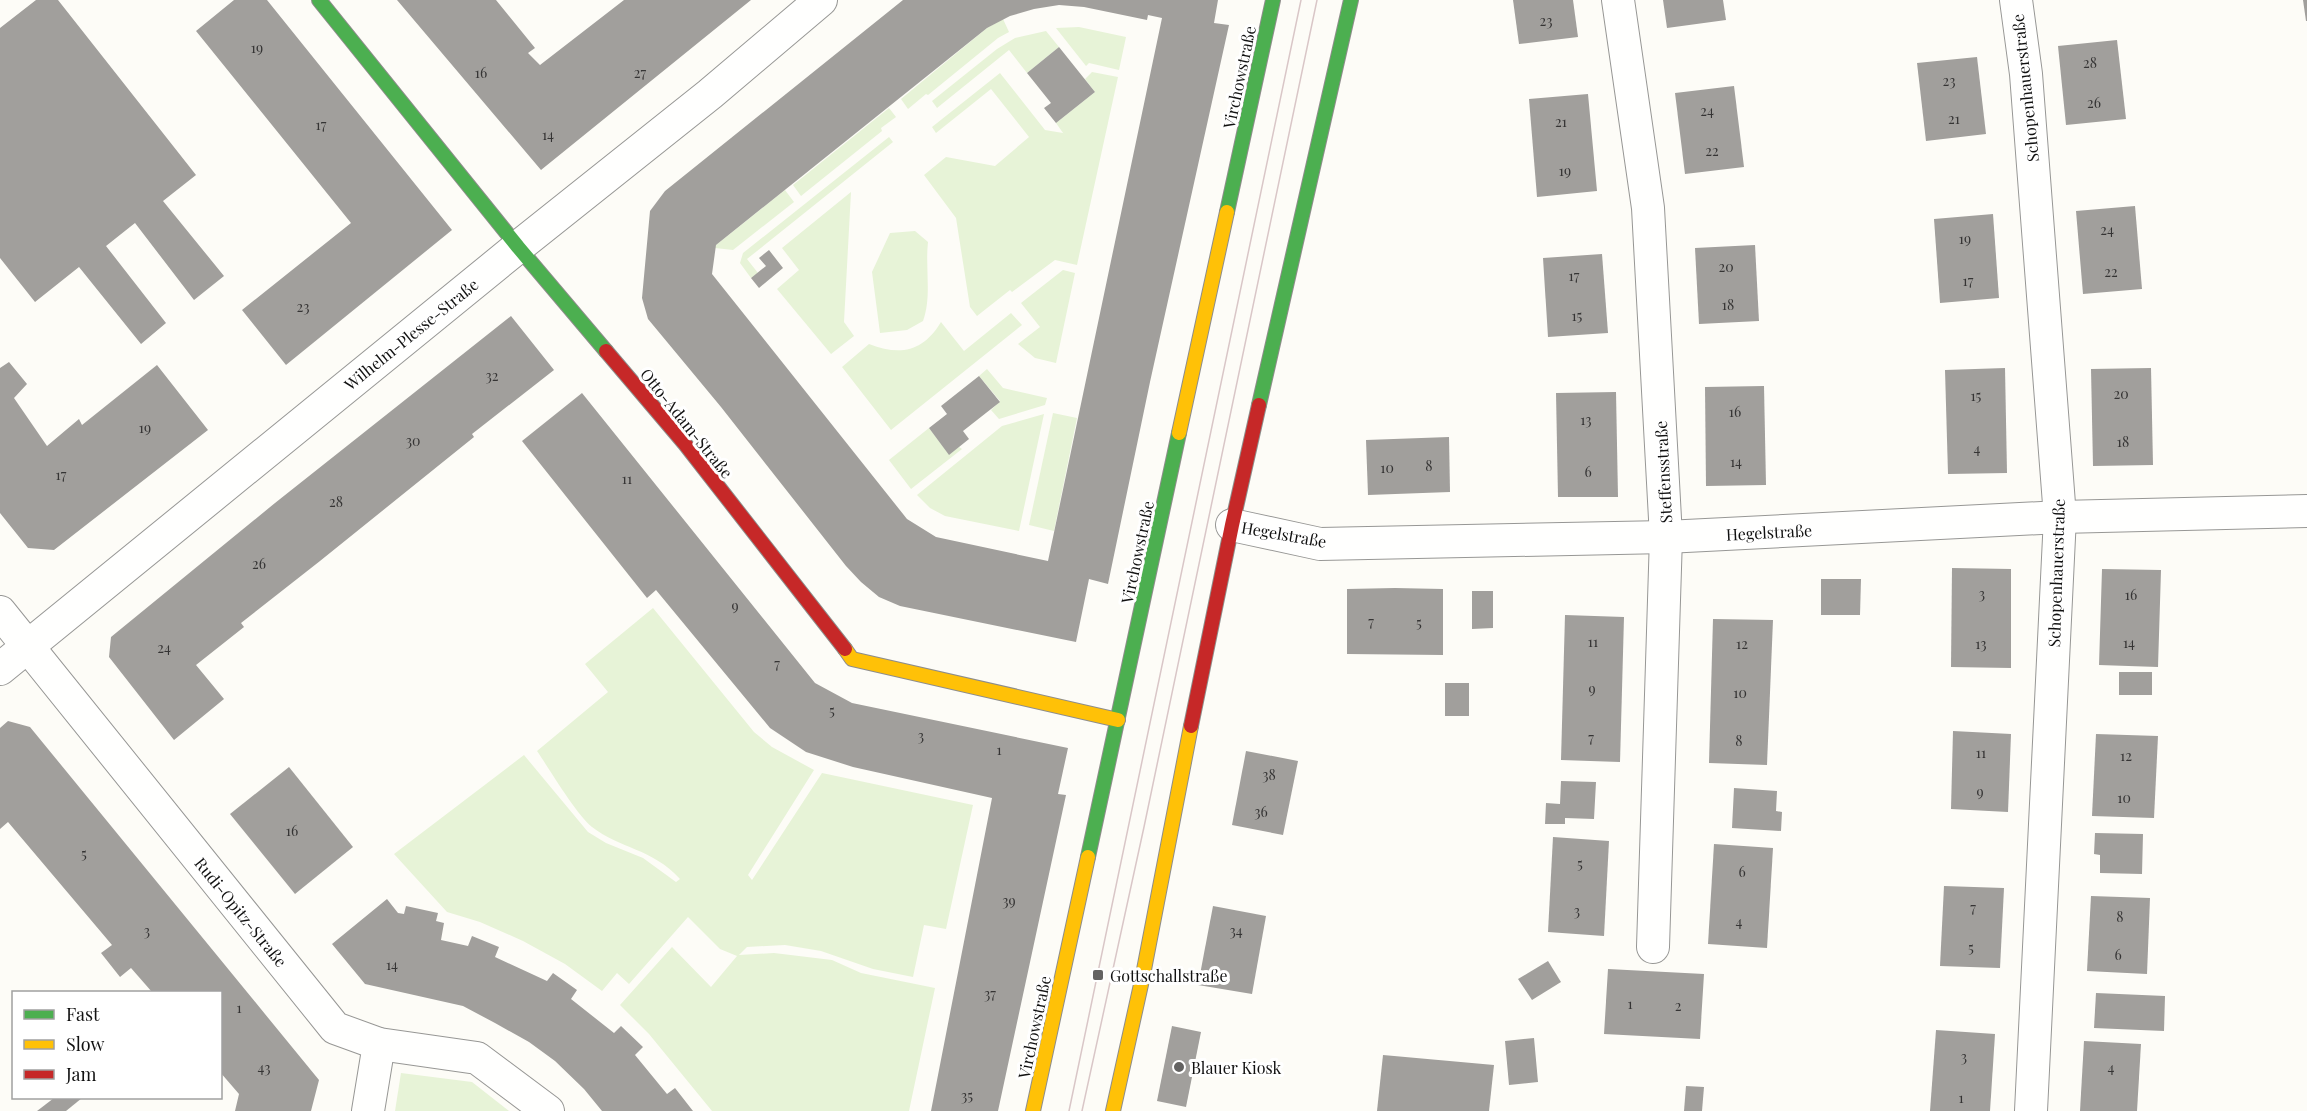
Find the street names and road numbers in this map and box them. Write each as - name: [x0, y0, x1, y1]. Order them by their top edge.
- street label: Schopenhauerstraße: [2007, 13, 2043, 163]
- street label: Virchowstraße: [1218, 24, 1260, 131]
- street label: Wilhelm-Plesse-Straße: [339, 273, 482, 395]
- street label: Otto-Adam-Straße: [636, 364, 738, 482]
- street label: Steffensstraße: [1650, 420, 1676, 524]
- street label: Schopenhauerstraße: [2043, 498, 2069, 648]
- street label: Virchowstraße: [1116, 499, 1158, 606]
- street label: Hegelstraße: [1240, 516, 1328, 552]
- street label: Hegelstraße: [1725, 519, 1813, 545]
- street label: Rudi-Opitz-Straße: [190, 853, 292, 971]
- street label: Virchowstraße: [1013, 974, 1055, 1081]

